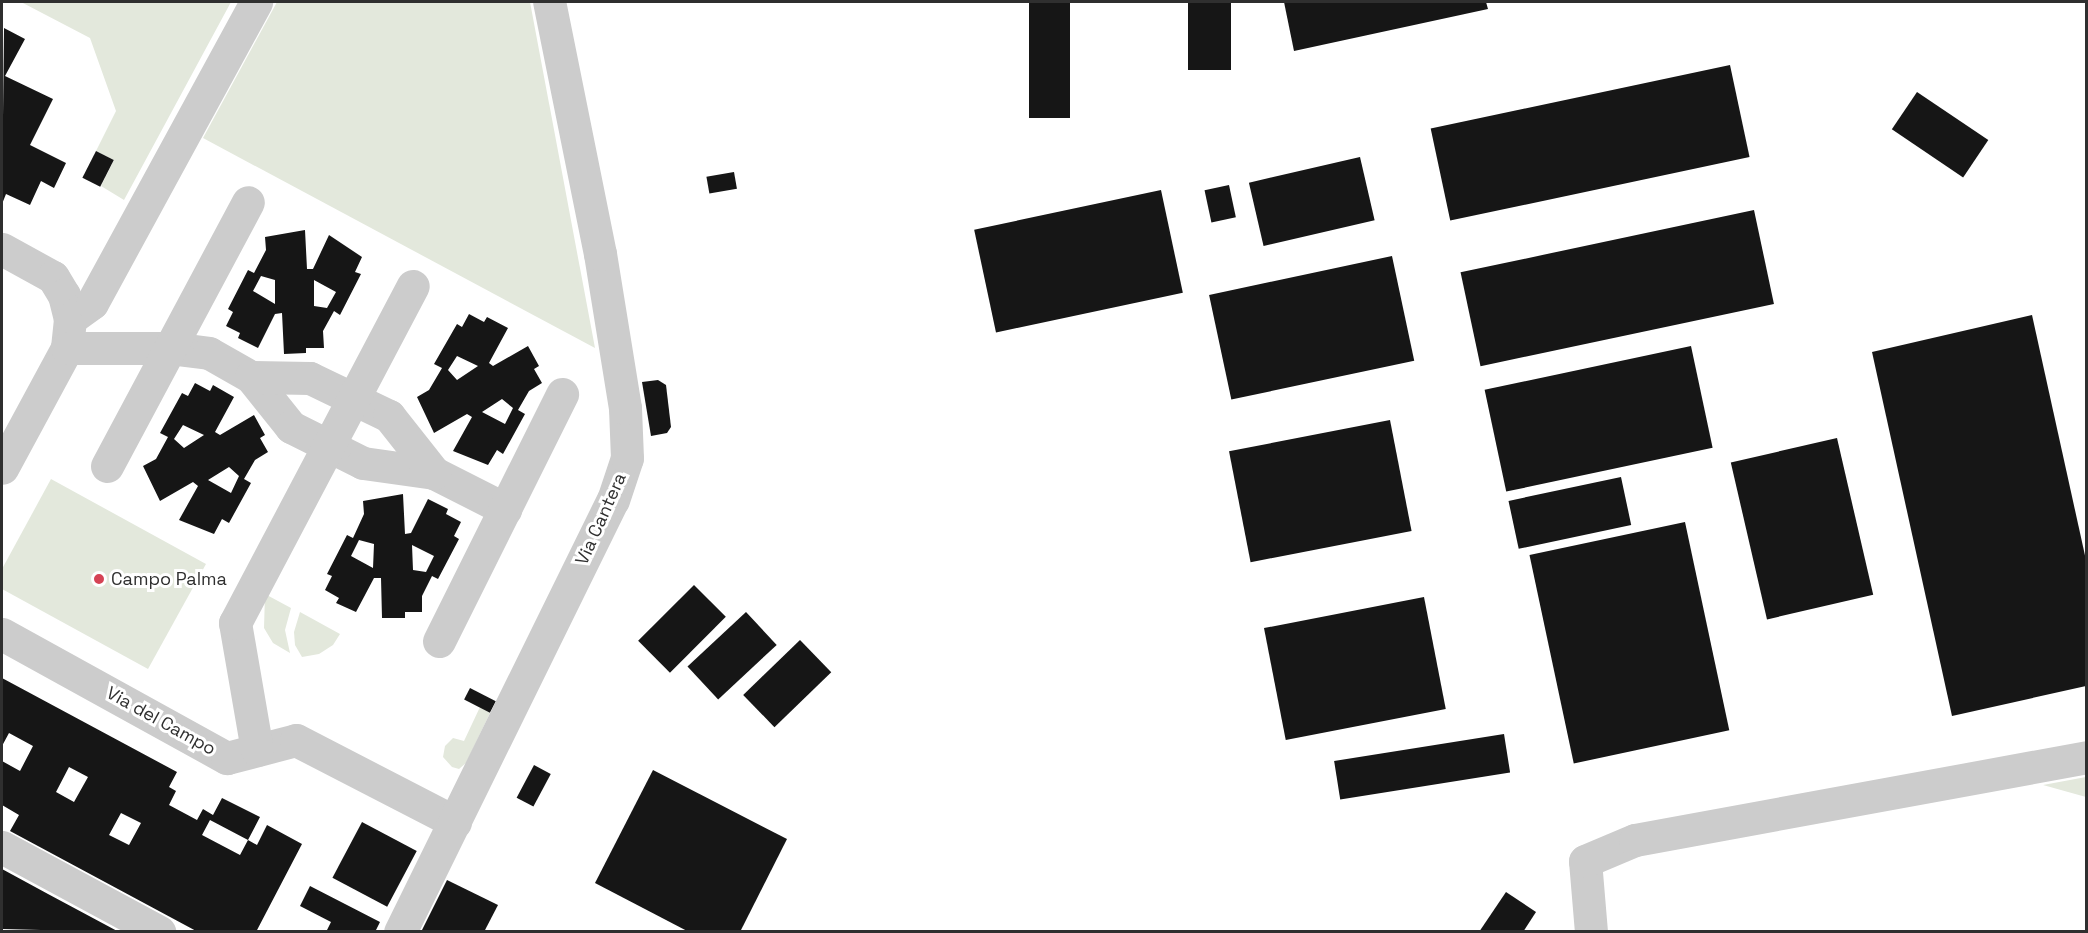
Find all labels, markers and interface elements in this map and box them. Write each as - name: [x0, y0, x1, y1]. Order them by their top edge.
- street label: Via Cantera: [571, 470, 631, 568]
- place label: Campo Palma: [111, 568, 227, 590]
- marker: Campo Palma: [92, 572, 106, 586]
- street label: Via del Campo: [102, 682, 220, 760]

